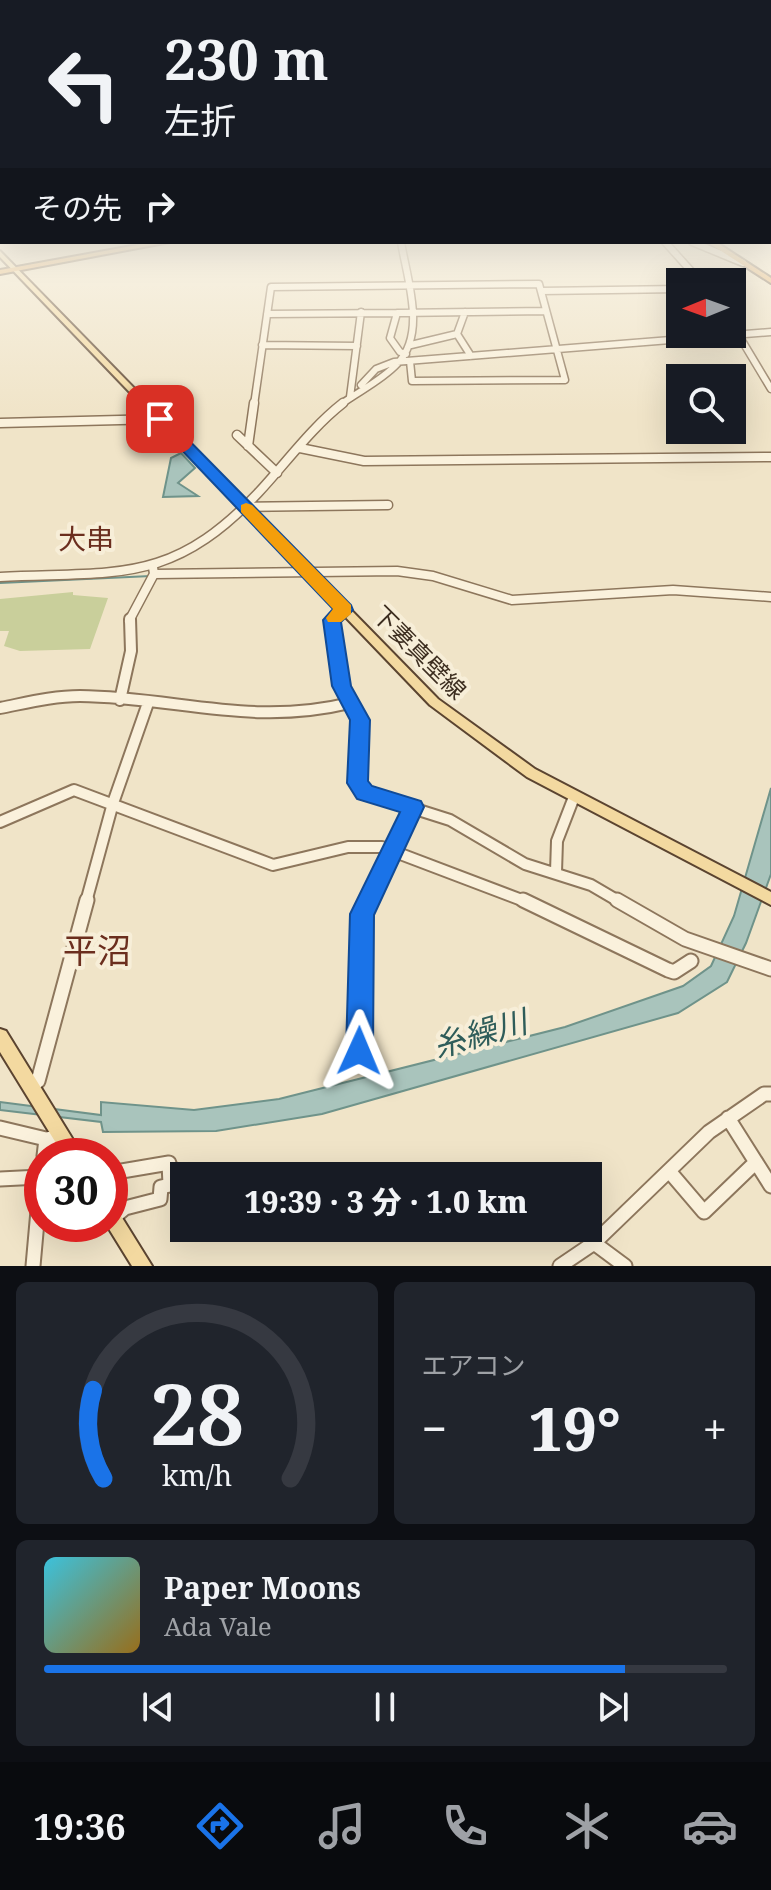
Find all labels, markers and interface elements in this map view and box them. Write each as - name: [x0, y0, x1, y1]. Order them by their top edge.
- text: 230 m: [164, 20, 329, 96]
- icon: left: [32, 32, 136, 136]
- text: 左折: [164, 96, 236, 145]
- icon: right: [138, 184, 182, 228]
- text: その先: [32, 187, 122, 228]
- north arrow: [666, 268, 746, 348]
- map controls: [666, 268, 746, 444]
- button: search: [666, 364, 746, 444]
- pin: [126, 385, 194, 453]
- icon: arrive: [138, 397, 182, 441]
- district label: 大串: [58, 519, 114, 557]
- street label: 下妻真壁線: [366, 598, 474, 706]
- district label: 平沼: [63, 927, 131, 973]
- water label: 糸繰川: [428, 998, 535, 1066]
- position arrow: [317, 1009, 401, 1093]
- speed limit sign: 30: [24, 1138, 128, 1242]
- text: 19:39 · 3 分 · 1.0 km: [244, 1181, 528, 1222]
- text: エアコン: [422, 1347, 526, 1383]
- text: 28: [150, 1356, 244, 1469]
- text: 19°: [529, 1387, 621, 1469]
- text: −: [422, 1398, 447, 1458]
- text: +: [702, 1398, 727, 1458]
- text: km/h: [162, 1455, 232, 1494]
- text: Paper Moons: [164, 1567, 361, 1608]
- text: Ada Vale: [164, 1608, 272, 1644]
- icon: previous: [136, 1685, 180, 1729]
- icon: pause: [363, 1685, 407, 1729]
- icon: next: [591, 1685, 635, 1729]
- icon: directions: [192, 1798, 248, 1854]
- icon: music: [314, 1798, 370, 1854]
- icon: phone: [437, 1798, 493, 1854]
- icon: climate: [559, 1798, 615, 1854]
- icon: car: [682, 1798, 738, 1854]
- text: 19:36: [33, 1802, 126, 1851]

